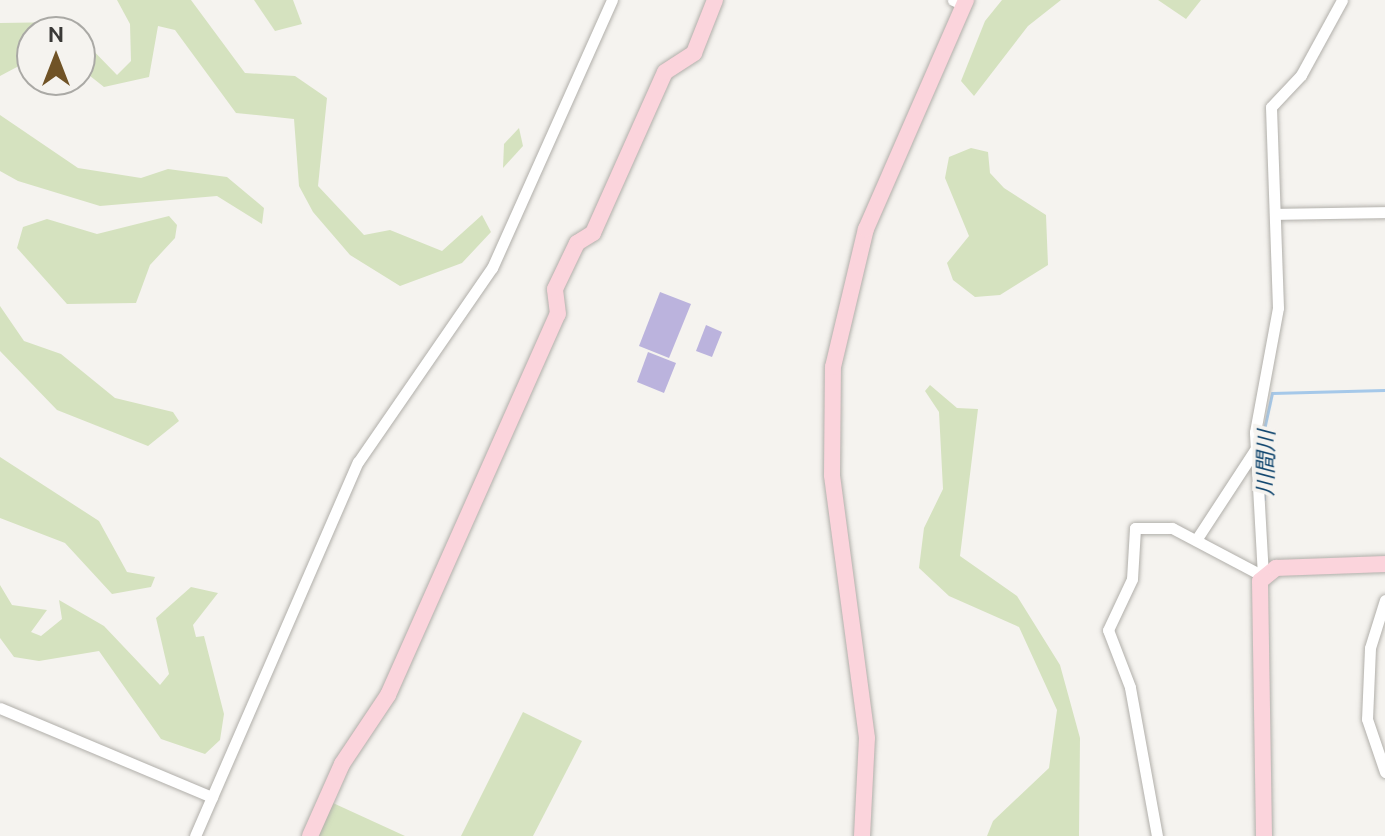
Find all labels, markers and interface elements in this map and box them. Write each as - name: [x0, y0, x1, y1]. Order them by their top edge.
- north arrow: [16, 16, 96, 96]
- text: N: [48, 21, 64, 46]
- water label: 川間川: [1251, 430, 1279, 496]

